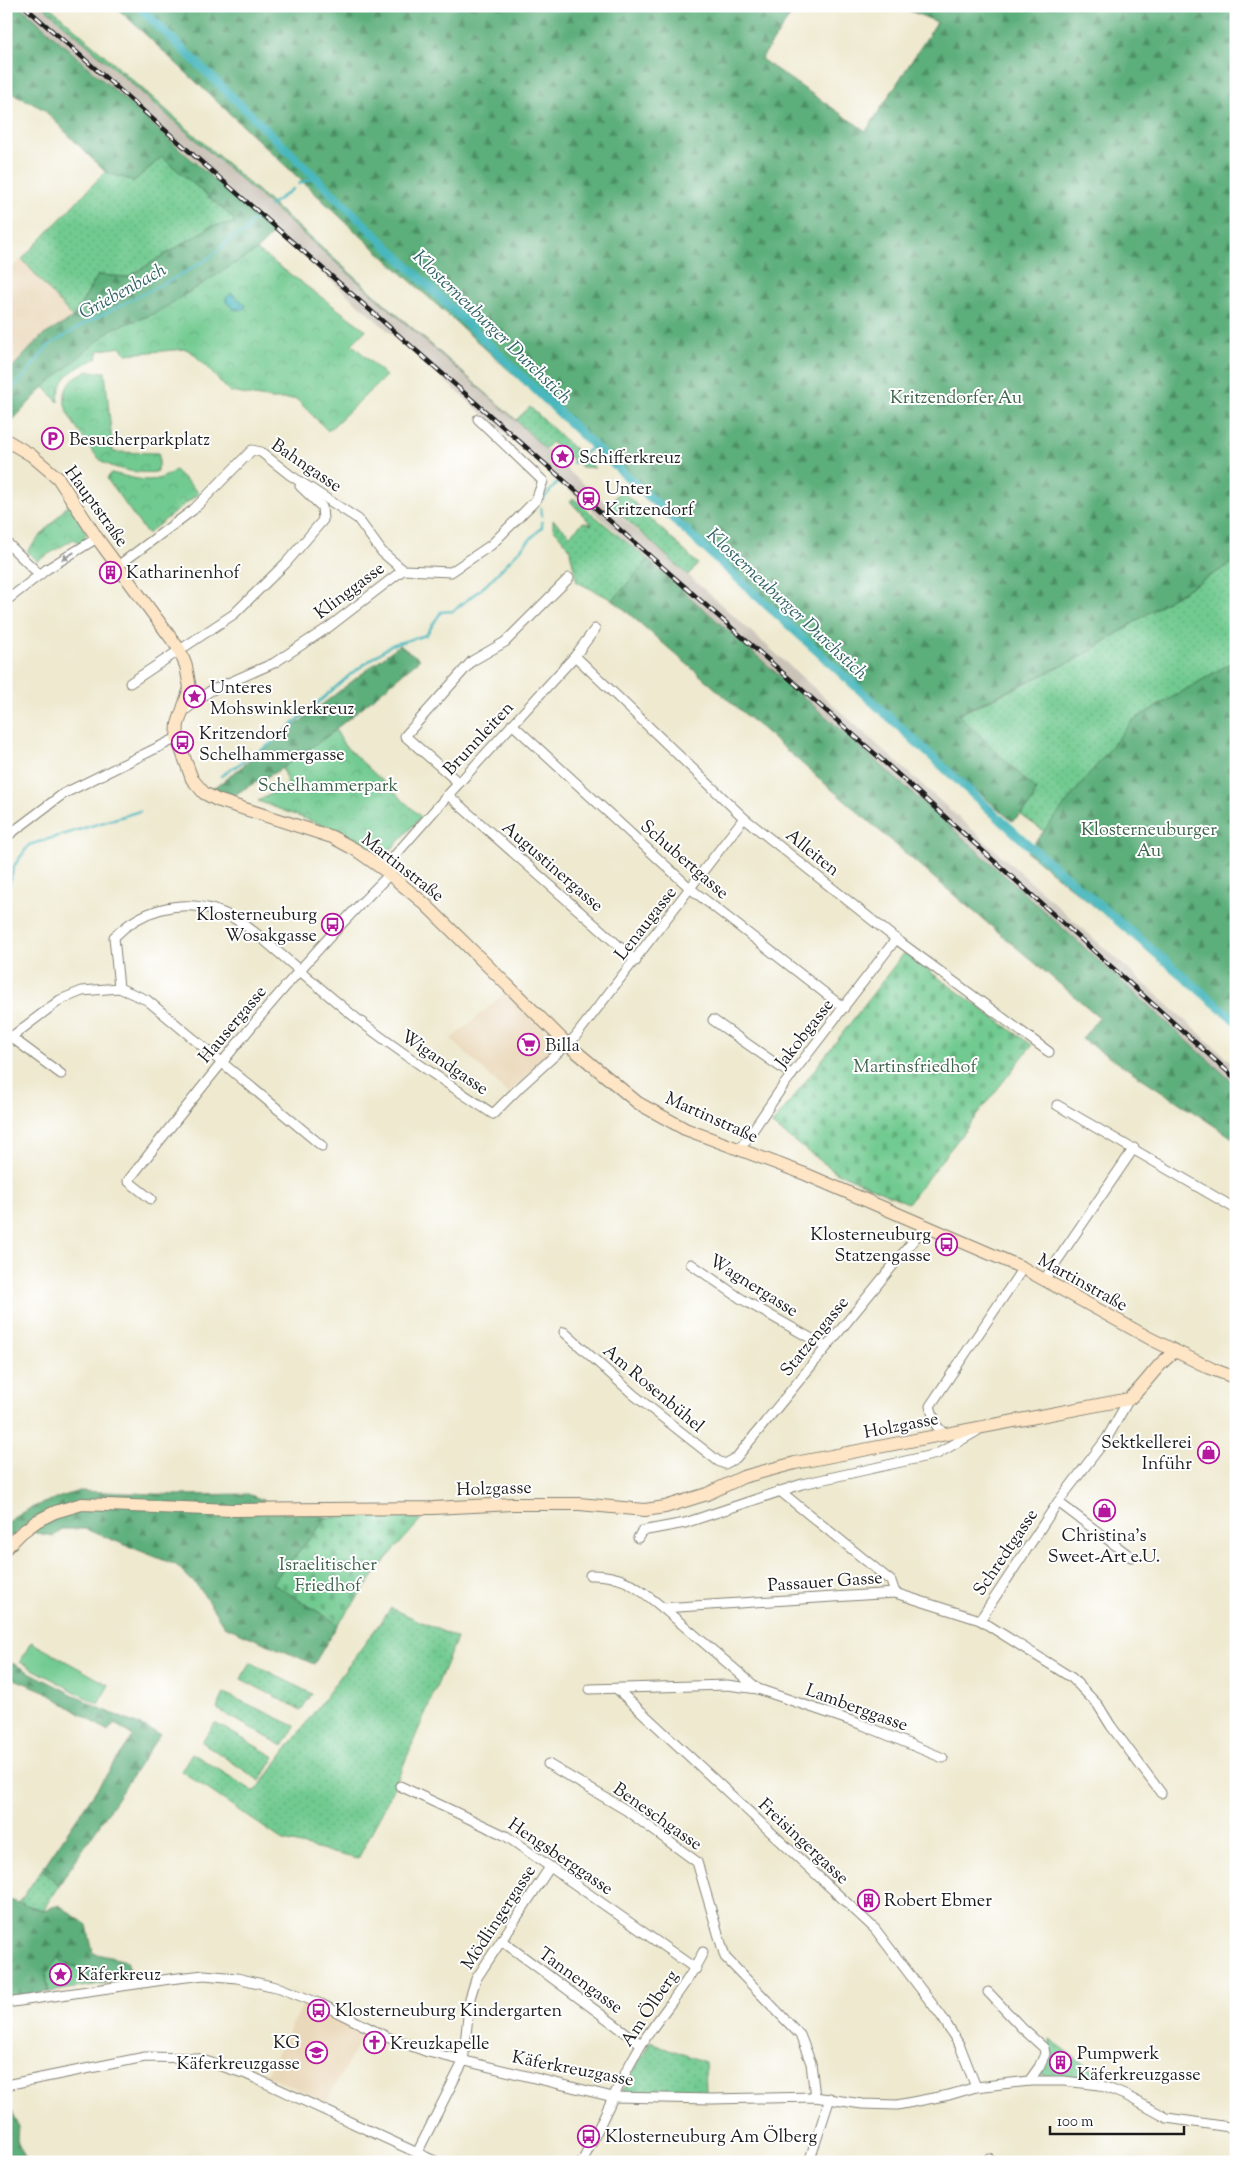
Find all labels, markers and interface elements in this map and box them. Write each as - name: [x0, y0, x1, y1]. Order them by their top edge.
- water label: Klosterneuburger Durchstich: [406, 244, 577, 412]
- water label: Griebenbach: [75, 257, 172, 327]
- park label: Kritzendorfer Au: [890, 386, 1022, 412]
- parking icon: Besucherparkplatz: [41, 427, 65, 451]
- place label: Besucherparkplatz: [69, 428, 210, 454]
- street label: Bahngasse: [265, 433, 346, 500]
- place icon: Schifferkreuz: [551, 445, 575, 469]
- place label: Schifferkreuz: [579, 446, 681, 472]
- street label: Hauptstraße: [57, 461, 134, 553]
- place label: Unter Kritzendorf: [605, 477, 695, 524]
- station icon: Unter Kritzendorf: [577, 486, 601, 510]
- water label: Klosterneuburger Durchstich: [700, 523, 874, 688]
- one-way arrow: [61, 552, 75, 561]
- street label: Klinggasse: [310, 557, 391, 627]
- building icon: Katharinenhof: [98, 560, 122, 584]
- place label: Katharinenhof: [126, 561, 240, 587]
- place label: Unteres Mohswinklerkreuz: [210, 676, 355, 723]
- place icon: Unteres Mohswinklerkreuz: [182, 685, 206, 709]
- street label: Brunnleiten: [438, 696, 521, 782]
- place label: Kritzendorf Schelhammergasse: [199, 722, 345, 769]
- bus stop icon: Kritzendorf Schelhammergasse: [171, 731, 195, 755]
- park label: Schelhammerpark: [258, 774, 398, 800]
- street label: Schubertgasse: [634, 815, 734, 906]
- street label: Augustinergasse: [495, 816, 608, 919]
- park label: Klosterneuburger Au: [1081, 818, 1217, 865]
- street label: Alleiten: [779, 824, 845, 884]
- street label: Martinstraße: [355, 828, 449, 909]
- street label: Lenaugasse: [609, 882, 684, 967]
- place label: Klosterneuburg Wosakgasse: [196, 903, 317, 950]
- bus stop icon: Klosterneuburg Wosakgasse: [321, 912, 345, 936]
- street label: Hausergasse: [193, 981, 274, 1070]
- street label: Jakobgasse: [769, 994, 841, 1075]
- street label: Wigandgasse: [395, 1025, 493, 1103]
- supermarket icon: Billa: [517, 1033, 541, 1057]
- place label: Billa: [545, 1034, 580, 1060]
- park label: Martinsfriedhof: [853, 1055, 977, 1081]
- street label: Martinstraße: [660, 1087, 762, 1151]
- place label: Klosterneuburg Statzengasse: [810, 1223, 931, 1270]
- bus stop icon: Klosterneuburg Statzengasse: [935, 1232, 959, 1256]
- street label: Martinstraße: [1032, 1248, 1132, 1319]
- street label: Wagnergasse: [703, 1249, 803, 1324]
- street label: Statzengasse: [775, 1292, 856, 1383]
- street label: Am Rosenbühel: [596, 1339, 709, 1440]
- street label: Holzgasse: [862, 1407, 941, 1447]
- place label: Sektkellerei Inführ: [1101, 1431, 1192, 1478]
- shop icon: Sektkellerei Inführ: [1196, 1440, 1220, 1464]
- street label: Holzgasse: [456, 1476, 532, 1504]
- shop icon: Christina's Sweet-Art e.U.: [1092, 1498, 1116, 1522]
- street label: Schredtgasse: [968, 1504, 1045, 1602]
- place label: Christina's Sweet-Art e.U.: [1048, 1524, 1160, 1571]
- park label: Israelitischer Friedhof: [279, 1553, 377, 1600]
- street label: Passauer Gasse: [767, 1566, 884, 1600]
- street label: Lamberggasse: [802, 1678, 911, 1739]
- street label: Beneschgasse: [607, 1777, 707, 1858]
- street label: Freisingergasse: [751, 1793, 854, 1892]
- street label: Hengsberggasse: [502, 1813, 618, 1903]
- street label: Mödlingergasse: [456, 1861, 543, 1976]
- building icon: Robert Ebmer: [856, 1888, 880, 1912]
- place label: Robert Ebmer: [884, 1889, 992, 1915]
- street label: Tannengasse: [532, 1942, 627, 2021]
- place icon: Käferkreuz: [49, 1962, 73, 1986]
- place label: Käferkreuz: [77, 1963, 161, 1989]
- street label: Am Ölberg: [615, 1965, 686, 2053]
- bus stop icon: Klosterneuburg Kindergarten: [307, 1998, 331, 2022]
- place label: Klosterneuburg Kindergarten: [335, 1999, 563, 2025]
- place label: KG Käferkreuzgasse: [176, 2031, 300, 2078]
- church icon: Kreuzkapelle: [362, 2031, 386, 2055]
- place label: Kreuzkapelle: [390, 2032, 489, 2058]
- school or university icon: KG Käferkreuzgasse: [304, 2040, 328, 2064]
- place label: Pumpwerk Käferkreuzgasse: [1077, 2042, 1201, 2089]
- street label: Käferkreuzgasse: [509, 2045, 636, 2095]
- building icon: Pumpwerk Käferkreuzgasse: [1049, 2051, 1073, 2075]
- scale bar: [1050, 2103, 1183, 2135]
- text: 100 m: [1057, 2112, 1094, 2133]
- bus stop icon: Klosterneuburg Am Ölberg: [577, 2124, 601, 2148]
- place label: Klosterneuburg Am Ölberg: [605, 2125, 818, 2151]

